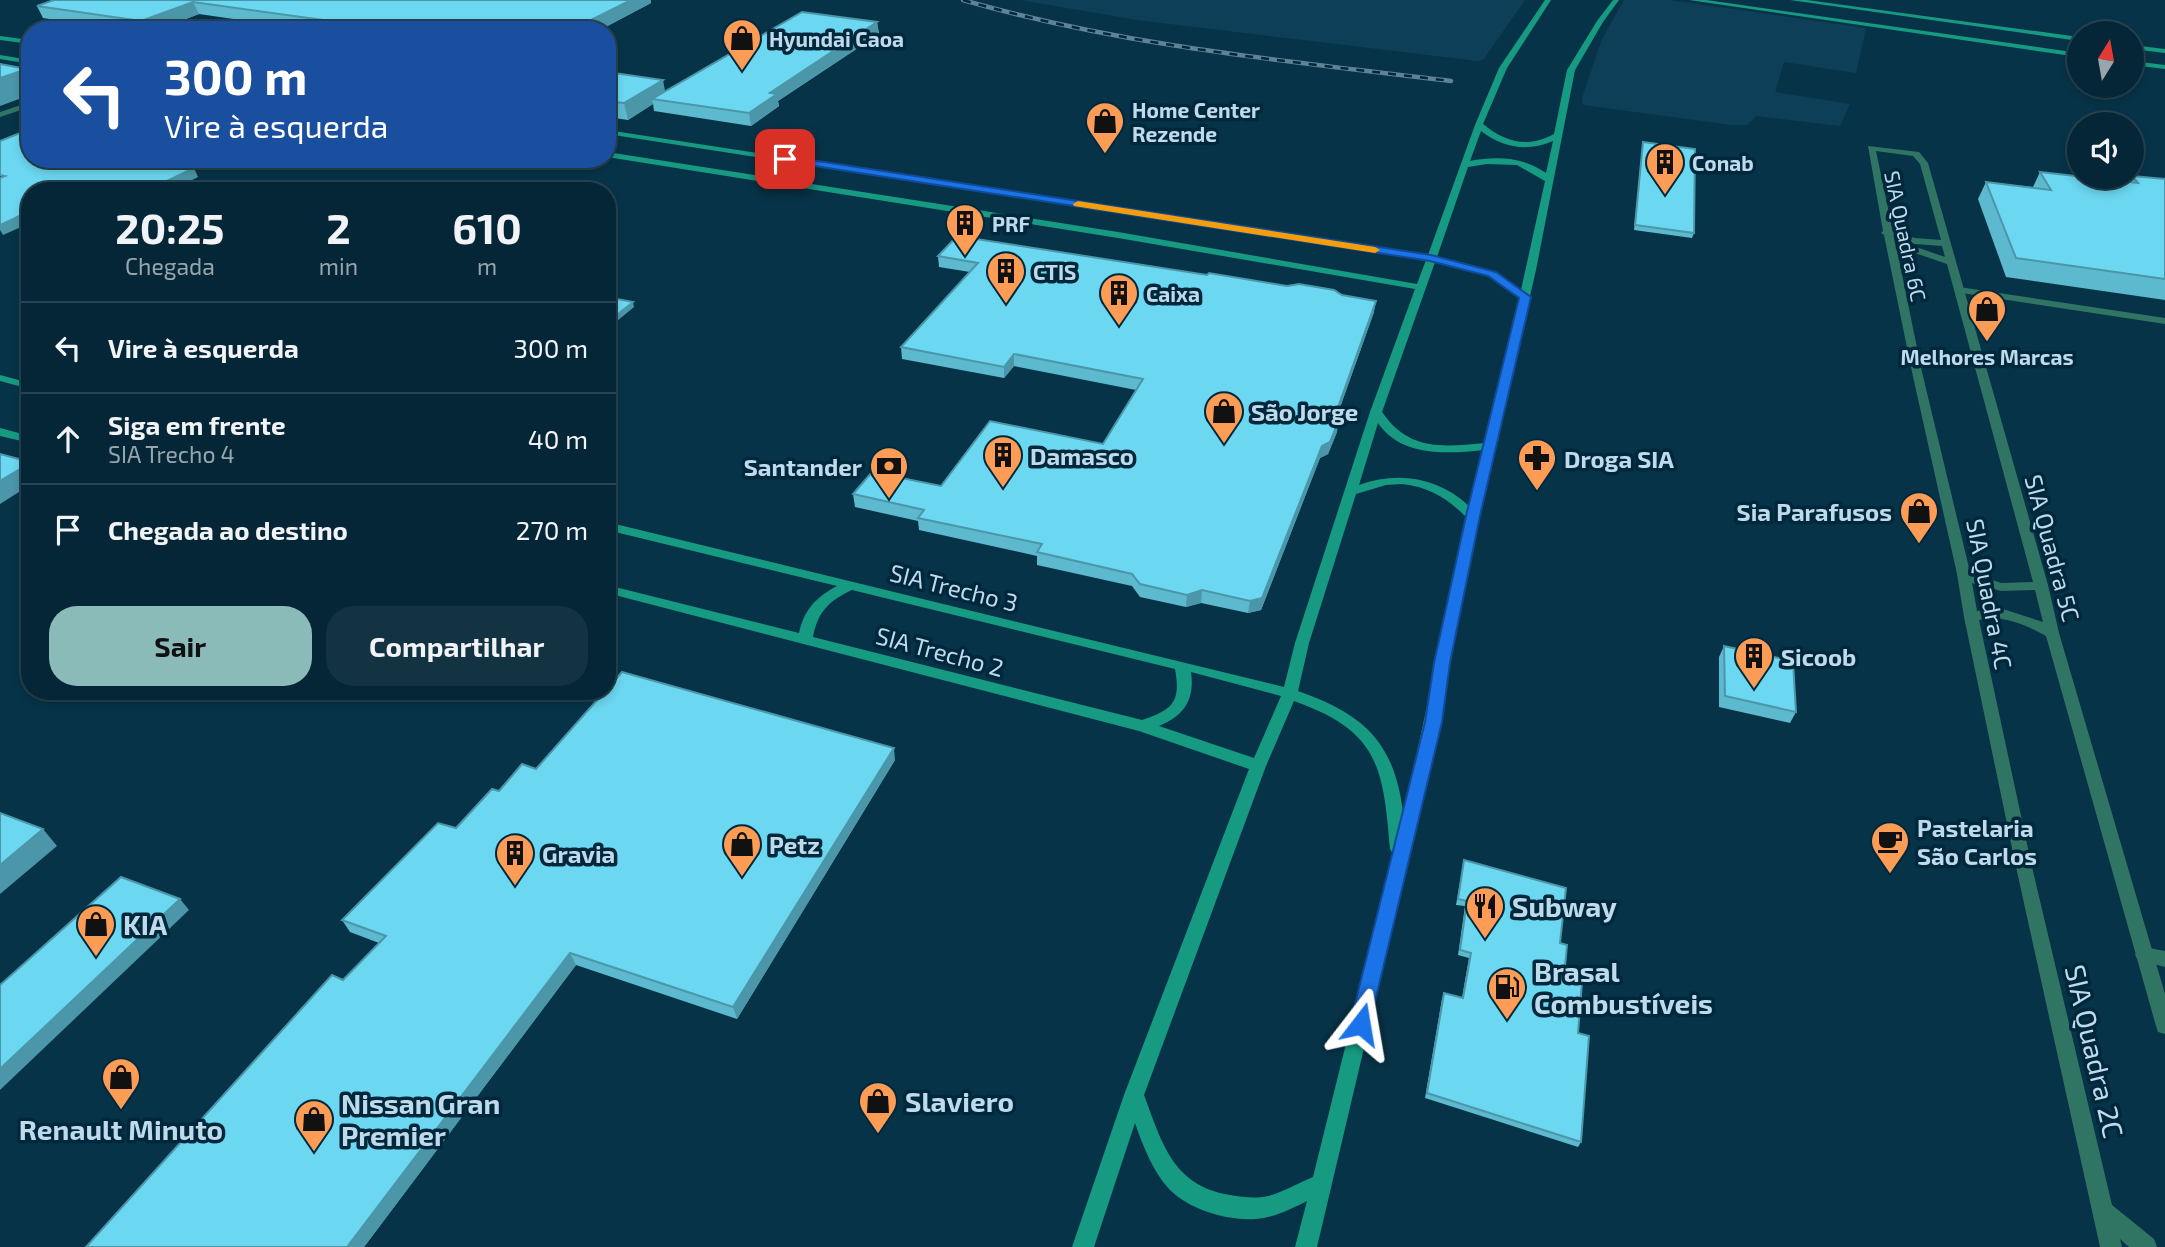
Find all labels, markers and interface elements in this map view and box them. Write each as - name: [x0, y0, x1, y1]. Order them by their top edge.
- shop icon: Hyundai Caoa: [721, 17, 763, 72]
- north arrow: [2067, 21, 2144, 98]
- map controls: [2067, 21, 2144, 189]
- place label: Hyundai Caoa: [769, 26, 904, 52]
- text: 300 m: [164, 46, 307, 105]
- icon: left: [49, 49, 140, 140]
- place label: Home Center Rezende: [1132, 97, 1260, 146]
- shop icon: Home Center Rezende: [1084, 100, 1126, 155]
- text: Vire à esquerda: [164, 106, 388, 144]
- button: sound: [2067, 112, 2144, 189]
- pin: [755, 129, 815, 189]
- icon: arrive: [766, 140, 804, 178]
- building icon: Conab: [1644, 141, 1686, 196]
- place label: Conab: [1692, 150, 1754, 175]
- street label: SIA Quadra 6C: [1879, 168, 1932, 304]
- text: 20:25: [115, 202, 225, 252]
- text: 2: [326, 202, 351, 252]
- text: 610: [452, 202, 522, 252]
- building icon: PRF: [944, 202, 986, 257]
- place label: PRF: [992, 211, 1031, 236]
- building icon: CTIS: [985, 250, 1027, 305]
- text: Chegada: [125, 252, 215, 280]
- text: min: [319, 252, 358, 280]
- text: m: [477, 252, 497, 280]
- place label: CTIS: [1033, 259, 1076, 284]
- building icon: Caixa: [1098, 272, 1140, 327]
- place label: Caixa: [1146, 281, 1200, 306]
- shop icon: Melhores Marcas: [1966, 288, 2008, 343]
- icon: left: [49, 329, 87, 367]
- text: Vire à esquerda: [108, 332, 299, 363]
- text: 300 m: [514, 332, 588, 363]
- place label: Melhores Marcas: [1900, 344, 2074, 369]
- shop icon: São Jorge: [1203, 390, 1245, 445]
- place label: São Jorge: [1251, 397, 1358, 426]
- text: Siga em frente: [108, 409, 286, 440]
- icon: ahead: [49, 420, 87, 458]
- text: 40 m: [528, 423, 588, 454]
- building icon: Damasco: [982, 434, 1024, 489]
- pharmacy icon: Droga SIA: [1516, 437, 1558, 492]
- text: SIA Trecho 4: [108, 440, 235, 468]
- place label: Damasco: [1030, 441, 1134, 470]
- place label: Droga SIA: [1564, 444, 1674, 473]
- bank icon: Santander: [868, 445, 910, 500]
- place label: Santander: [744, 452, 863, 481]
- street label: SIA Quadra 5C: [2019, 471, 2087, 625]
- shop icon: Sia Parafusos: [1898, 490, 1940, 545]
- place label: Sia Parafusos: [1737, 497, 1892, 526]
- icon: arrive: [49, 511, 87, 549]
- text: Chegada ao destino: [108, 514, 348, 545]
- text: 270 m: [516, 514, 588, 545]
- street label: SIA Quadra 4C: [1961, 516, 2019, 672]
- street label: SIA Trecho 3: [887, 557, 1021, 617]
- button: Sair: [49, 606, 312, 686]
- button: Compartilhar: [326, 606, 588, 686]
- street label: SIA Trecho 2: [873, 620, 1007, 682]
- building icon: Sicoob: [1733, 635, 1775, 690]
- place label: Sicoob: [1781, 642, 1856, 671]
- place label: Pastelaria São Carlos: [1917, 813, 2037, 870]
- cafe icon: Pastelaria São Carlos: [1869, 820, 1911, 875]
- shop icon: Petz: [721, 823, 763, 878]
- place label: Petz: [769, 830, 820, 859]
- building icon: Gravia: [494, 832, 536, 887]
- place label: Gravia: [542, 839, 615, 868]
- restaurant icon: Subway: [1464, 885, 1506, 940]
- place label: Subway: [1512, 889, 1617, 923]
- shop icon: KIA: [75, 903, 117, 958]
- place label: KIA: [123, 907, 168, 941]
- place label: Brasal Combustíveis: [1534, 954, 1713, 1020]
- street label: SIA Quadra 2C: [2059, 961, 2131, 1141]
- fuel station icon: Brasal Combustíveis: [1486, 966, 1528, 1021]
- position arrow: [1324, 987, 1398, 1061]
- shop icon: Renault Minuto: [100, 1056, 142, 1111]
- shop icon: Slaviero: [857, 1080, 899, 1135]
- place label: Slaviero: [905, 1084, 1014, 1118]
- place label: Nissan Gran Premier: [341, 1086, 500, 1152]
- shop icon: Nissan Gran Premier: [293, 1098, 335, 1153]
- place label: Renault Minuto: [19, 1112, 223, 1146]

